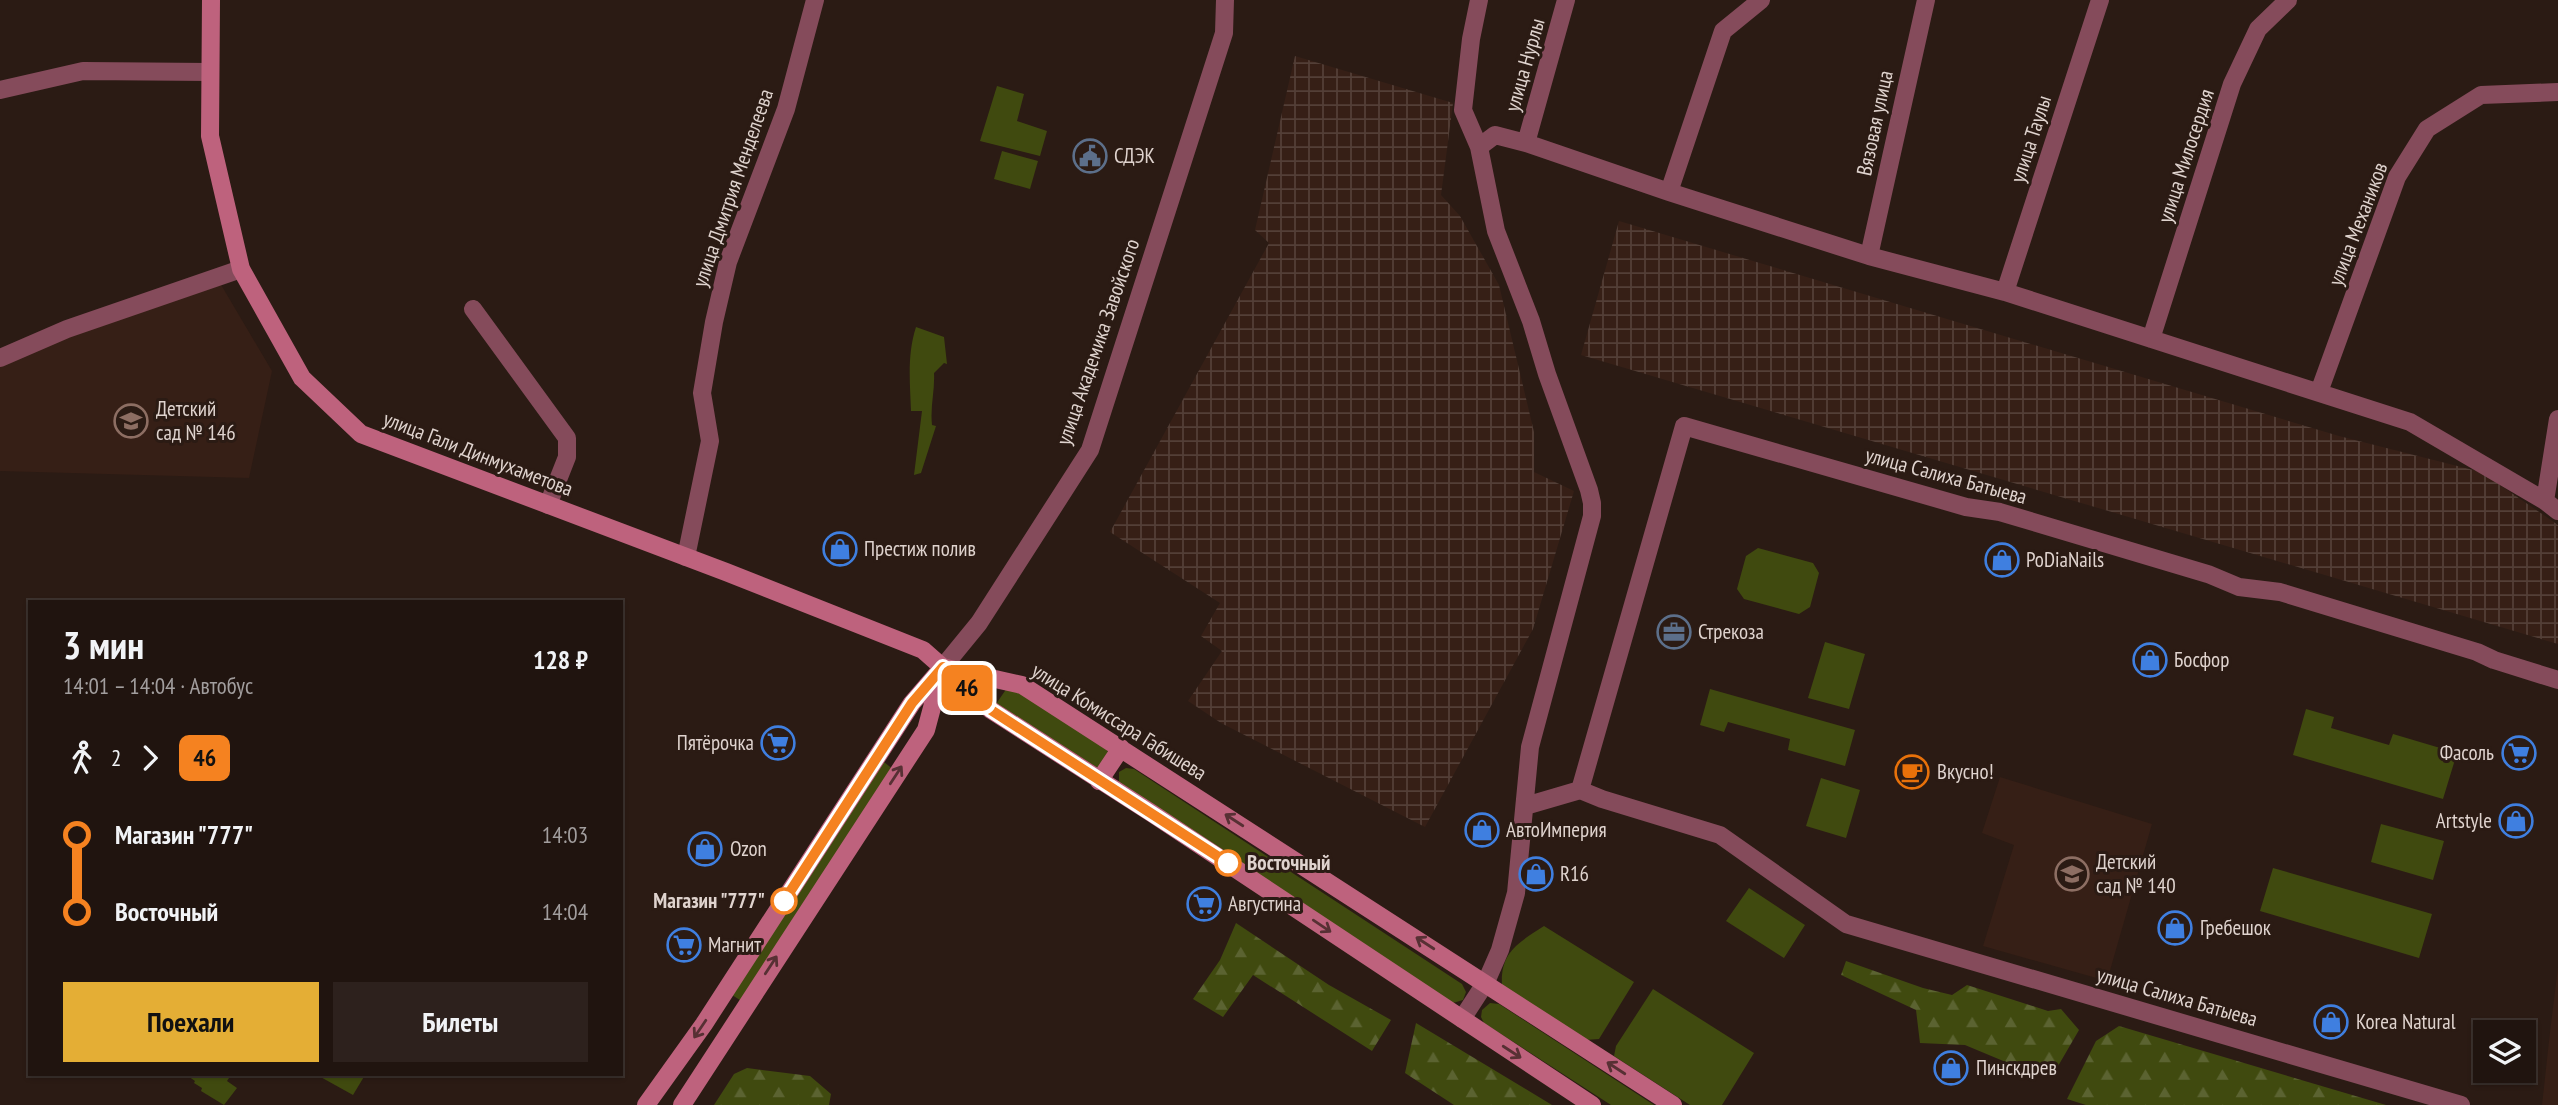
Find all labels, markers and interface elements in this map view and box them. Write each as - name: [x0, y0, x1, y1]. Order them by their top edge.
- street label: улица Нурлы: [1498, 15, 1551, 115]
- street label: Вязовая улица: [1850, 68, 1899, 178]
- street label: улица Дмитрия Менделеева: [686, 85, 779, 290]
- street label: улица Милосердия: [2151, 85, 2220, 226]
- street label: улица Таулы: [2004, 92, 2057, 186]
- public building icon: СДЭК: [1071, 137, 1109, 175]
- place label: СДЭК: [1114, 142, 1155, 169]
- street label: улица Механиков: [2322, 158, 2393, 289]
- street label: улица Академика Завойского: [1050, 235, 1145, 448]
- place label: Детский сад № 146: [156, 395, 236, 446]
- school or university icon: Детский сад № 146: [112, 402, 150, 440]
- street label: улица Гали Динмухаметова: [380, 405, 577, 502]
- street label: улица Салиха Батыева: [1862, 441, 2030, 510]
- shop icon: Престиж полив: [821, 530, 859, 568]
- place label: Престиж полив: [864, 535, 976, 562]
- shop icon: PoDiaNails: [1983, 541, 2021, 579]
- place label: PoDiaNails: [2026, 546, 2104, 573]
- office icon: Стрекоза: [1655, 613, 1693, 651]
- place label: Стрекоза: [1698, 618, 1764, 645]
- text: 3 мин: [63, 620, 144, 669]
- shop icon: Босфор: [2131, 641, 2169, 679]
- text: 128 ₽: [533, 643, 588, 676]
- place label: Босфор: [2174, 646, 2229, 673]
- street label: улица Комиссара Габишева: [1027, 657, 1212, 786]
- line badge: 46: [936, 665, 998, 711]
- text: 14:01 – 14:04 · Автобус: [63, 671, 253, 700]
- text: 46: [956, 672, 978, 703]
- supermarket icon: Пятёрочка: [759, 724, 797, 762]
- place label: Пятёрочка: [677, 729, 754, 756]
- supermarket icon: Фасоль: [2500, 734, 2538, 772]
- icon: walk: [63, 739, 101, 777]
- icon: forward: [131, 739, 169, 777]
- place label: Фасоль: [2440, 739, 2494, 766]
- text: 46: [193, 742, 216, 773]
- text: 2: [111, 743, 121, 772]
- cafe icon: Вкусно!: [1893, 753, 1931, 791]
- place label: Вкусно!: [1937, 758, 1994, 785]
- one-way arrow: [889, 766, 903, 785]
- shop icon: Artstyle: [2497, 802, 2535, 840]
- place label: Artstyle: [2436, 807, 2492, 834]
- shop icon: АвтоИмперия: [1463, 811, 1501, 849]
- one-way arrow: [1224, 813, 1244, 827]
- place label: АвтоИмперия: [1506, 816, 1607, 843]
- text: Магазин "777": [115, 818, 253, 851]
- text: 14:03: [542, 820, 588, 849]
- shop icon: Ozon: [686, 830, 724, 868]
- place label: Ozon: [730, 835, 767, 862]
- place label: Детский сад № 140: [2096, 848, 2176, 899]
- place label: Восточный: [1247, 849, 1330, 876]
- marker: Восточный: [1215, 850, 1241, 876]
- shop icon: R16: [1517, 855, 1555, 893]
- school or university icon: Детский сад № 140: [2053, 855, 2091, 893]
- place label: R16: [1560, 860, 1589, 887]
- supermarket icon: Августина: [1185, 885, 1223, 923]
- place label: Магазин "777": [653, 887, 765, 914]
- marker: Магазин "777": [771, 888, 797, 914]
- place label: Августина: [1228, 890, 1301, 917]
- text: Восточный: [115, 895, 218, 928]
- text: 14:04: [542, 897, 588, 926]
- shop icon: Гребешок: [2156, 909, 2194, 947]
- place label: Гребешок: [2200, 914, 2271, 941]
- one-way arrow: [1312, 919, 1331, 933]
- supermarket icon: Магнит: [665, 926, 703, 964]
- place label: Магнит: [708, 931, 761, 958]
- one-way arrow: [1416, 936, 1435, 951]
- one-way arrow: [764, 956, 779, 975]
- street label: улица Салиха Батыева: [2094, 961, 2261, 1032]
- button: Поехали: [63, 982, 319, 1062]
- button: Билеты: [333, 982, 588, 1062]
- shop icon: Korea Natural: [2312, 1003, 2350, 1041]
- place label: Korea Natural: [2356, 1008, 2456, 1035]
- one-way arrow: [693, 1019, 708, 1038]
- map controls: [2473, 1020, 2536, 1083]
- button: layers: [2473, 1020, 2536, 1083]
- one-way arrow: [1502, 1045, 1521, 1059]
- shop icon: Пинскдрев: [1932, 1049, 1970, 1087]
- place label: Пинскдрев: [1976, 1054, 2057, 1081]
- one-way arrow: [1606, 1060, 1626, 1074]

